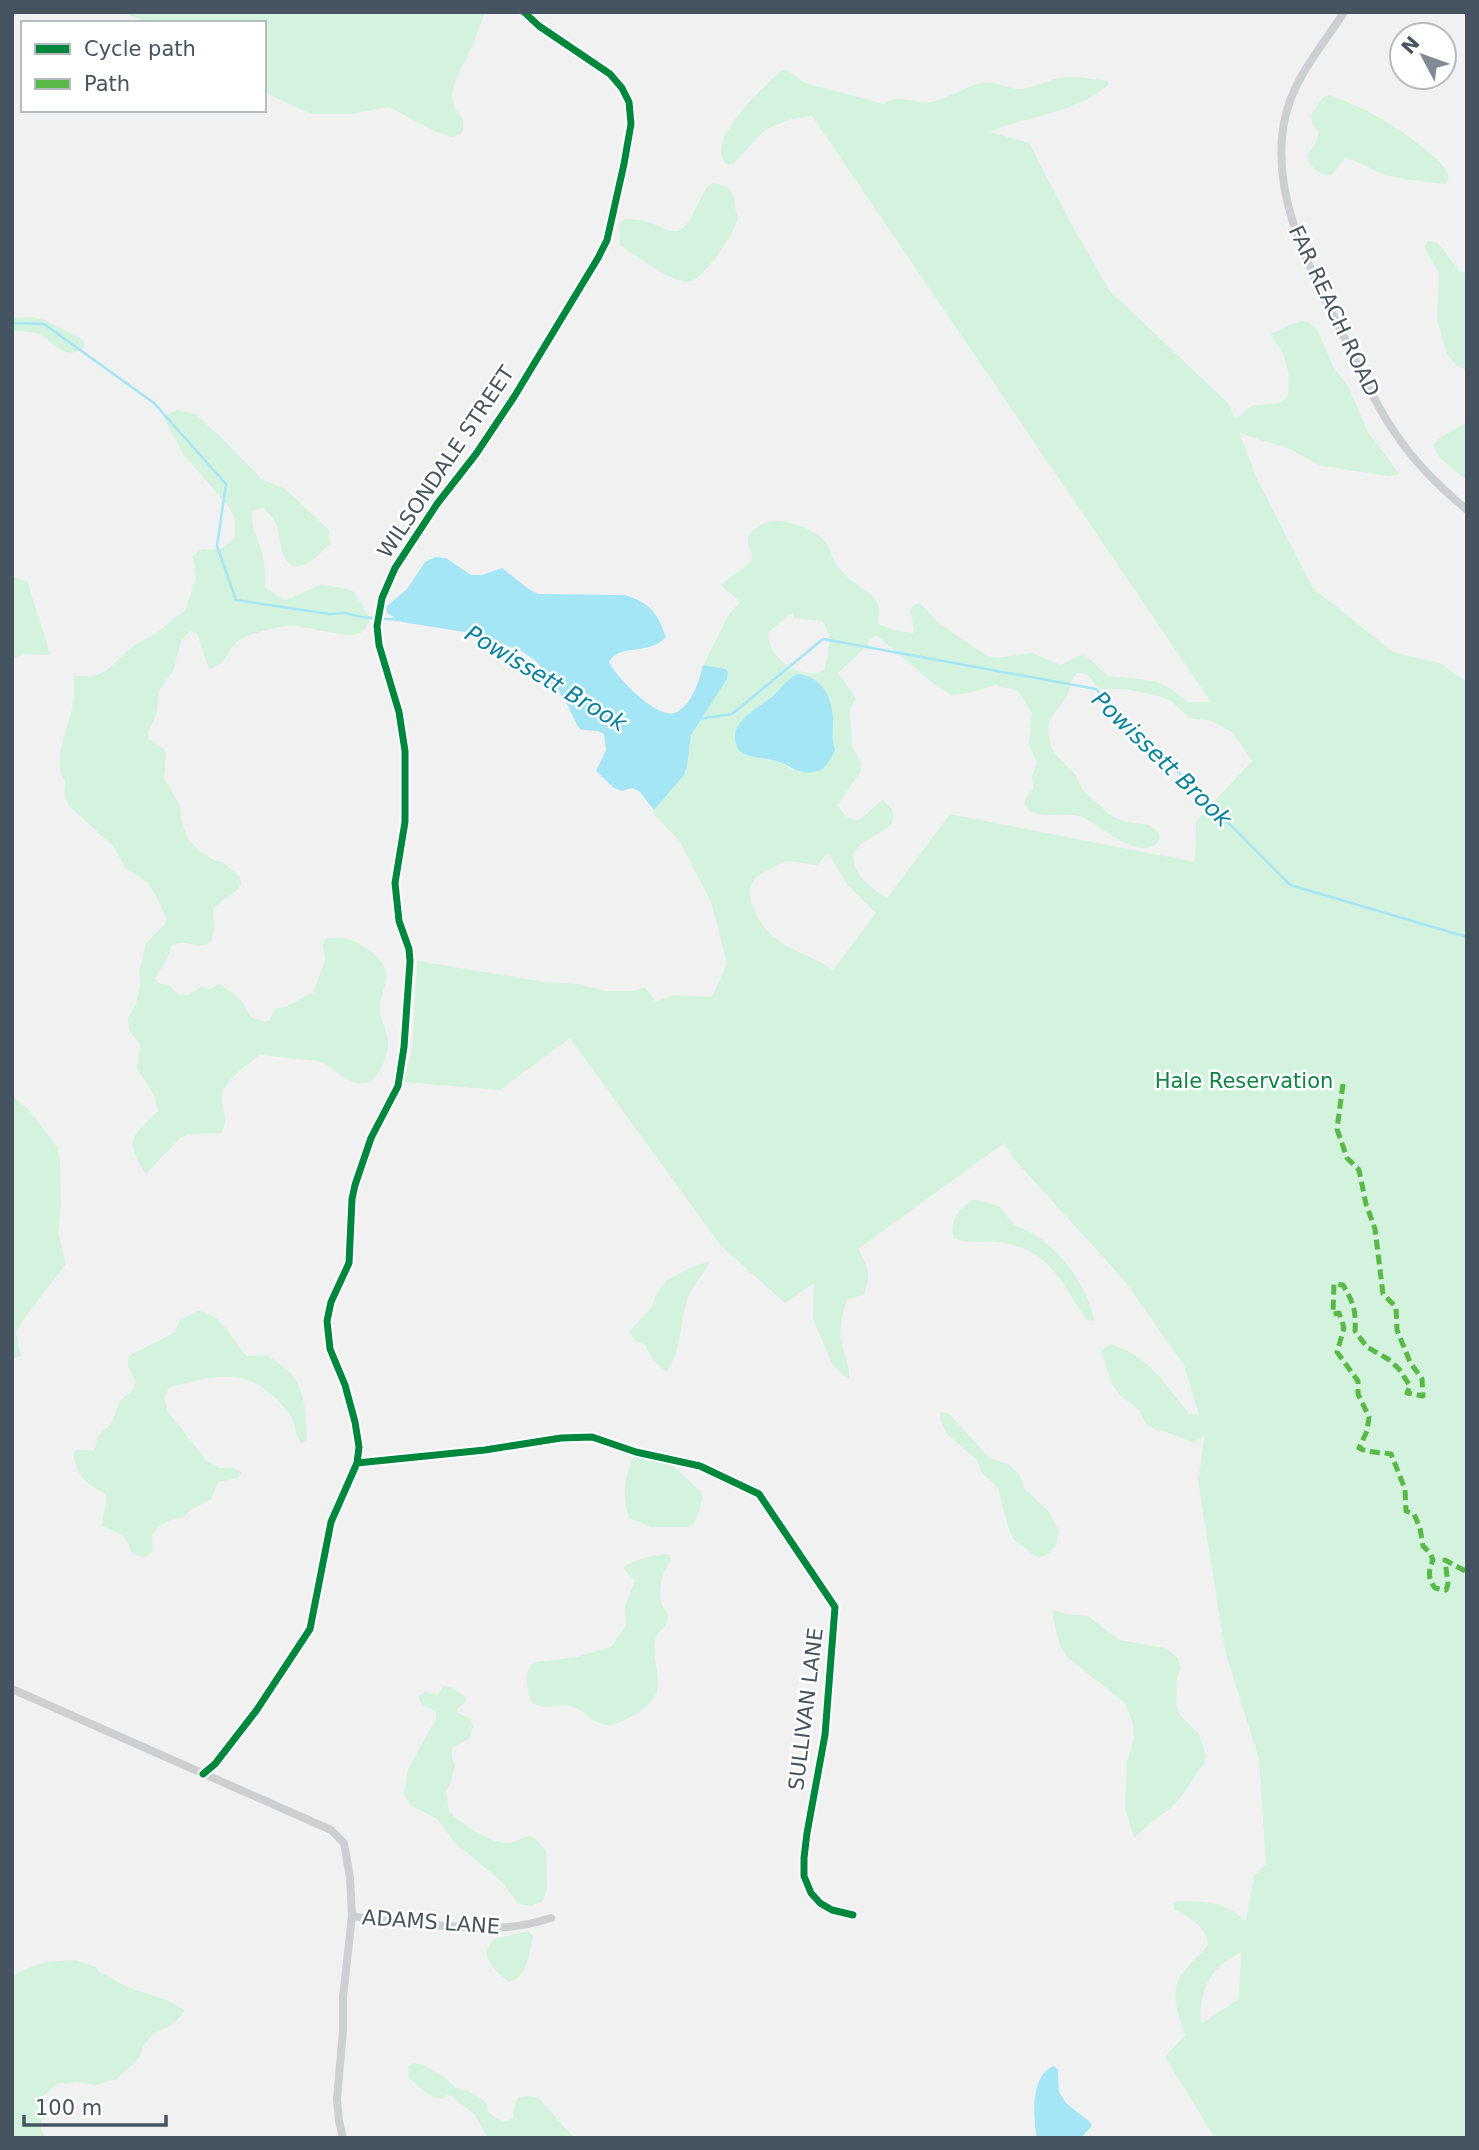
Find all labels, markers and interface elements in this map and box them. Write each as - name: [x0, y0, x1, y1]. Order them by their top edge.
- legend: [21, 21, 266, 112]
- north arrow: [1388, 21, 1458, 91]
- text: N: [1397, 32, 1424, 58]
- text: Cycle path: [84, 37, 196, 61]
- text: Path: [84, 72, 130, 96]
- street label: FAR REACH ROAD: [1284, 222, 1384, 400]
- street label: WILSONDALE STREET: [373, 361, 519, 562]
- water label: Powissett Brook: [461, 620, 633, 737]
- water label: Powissett Brook: [1087, 686, 1238, 833]
- park label: Hale Reservation: [1155, 1069, 1333, 1093]
- street label: SULLIVAN LANE: [784, 1626, 828, 1792]
- street label: ADAMS LANE: [361, 1905, 501, 1939]
- scale bar: [24, 2084, 166, 2128]
- text: 100 m: [35, 2096, 102, 2120]

